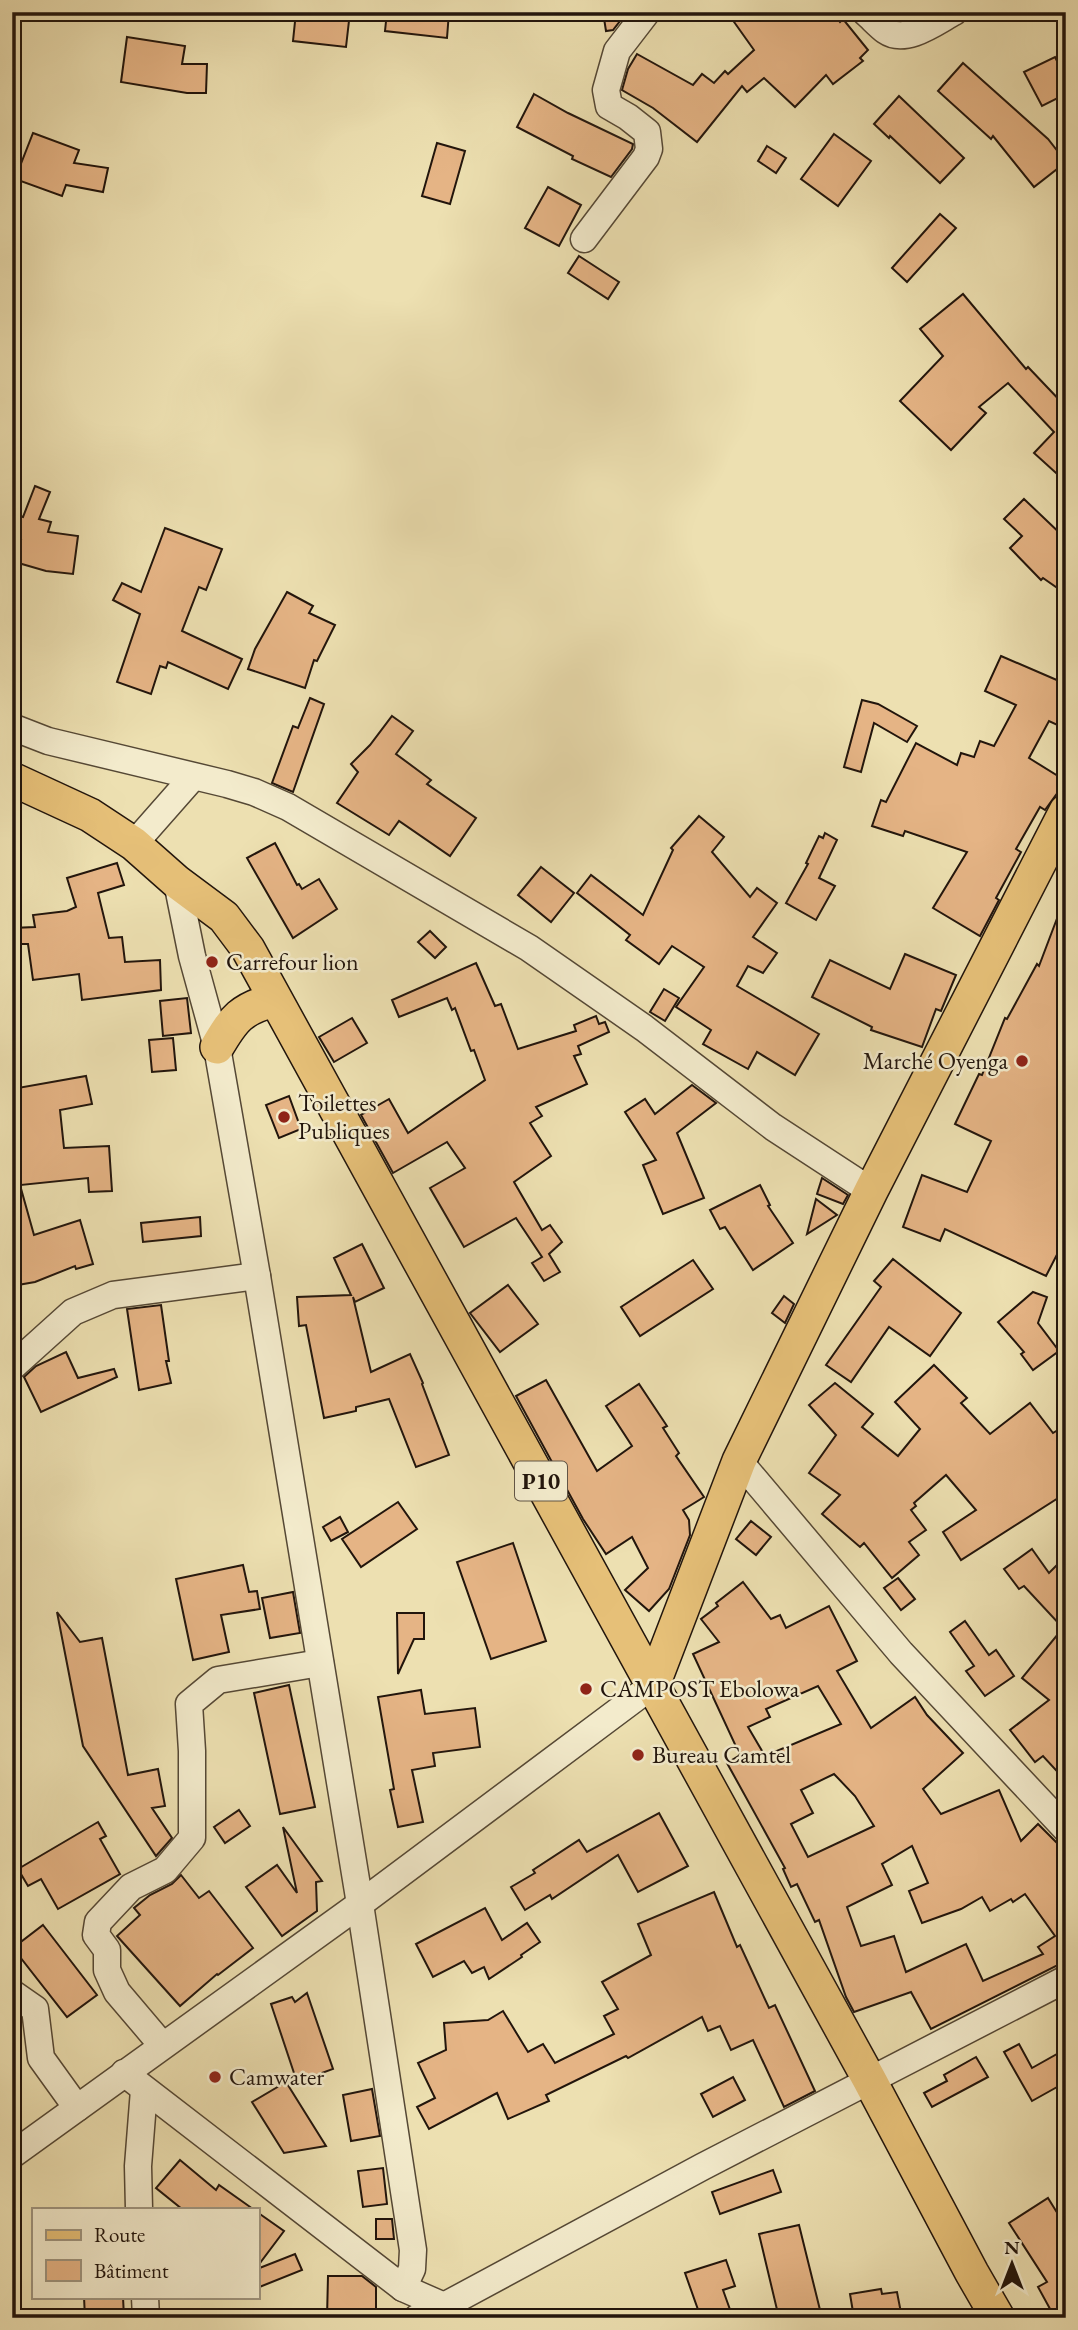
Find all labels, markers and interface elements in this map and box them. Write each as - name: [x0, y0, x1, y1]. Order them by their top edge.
- place label: Carrefour lion: [226, 946, 359, 977]
- marker: Carrefour lion: [204, 954, 220, 970]
- place label: Marché Oyenga: [863, 1045, 1008, 1076]
- marker: Marché Oyenga: [1014, 1053, 1030, 1069]
- place label: Toilettes Publiques: [298, 1087, 390, 1146]
- marker: Toilettes Publiques: [276, 1109, 292, 1125]
- road number: P10: [515, 1462, 567, 1500]
- place label: CAMPOST Ebolowa: [600, 1673, 800, 1704]
- marker: CAMPOST Ebolowa: [578, 1681, 594, 1697]
- place label: Bureau Camtel: [652, 1739, 791, 1770]
- marker: Bureau Camtel: [630, 1747, 646, 1763]
- place label: Camwater: [229, 2061, 324, 2092]
- marker: Camwater: [207, 2069, 223, 2085]
- legend: [32, 2208, 259, 2298]
- text: Route: [94, 2221, 145, 2248]
- north arrow: [976, 2228, 1046, 2298]
- text: N: [1004, 2235, 1020, 2260]
- text: Bâtiment: [94, 2257, 169, 2284]

